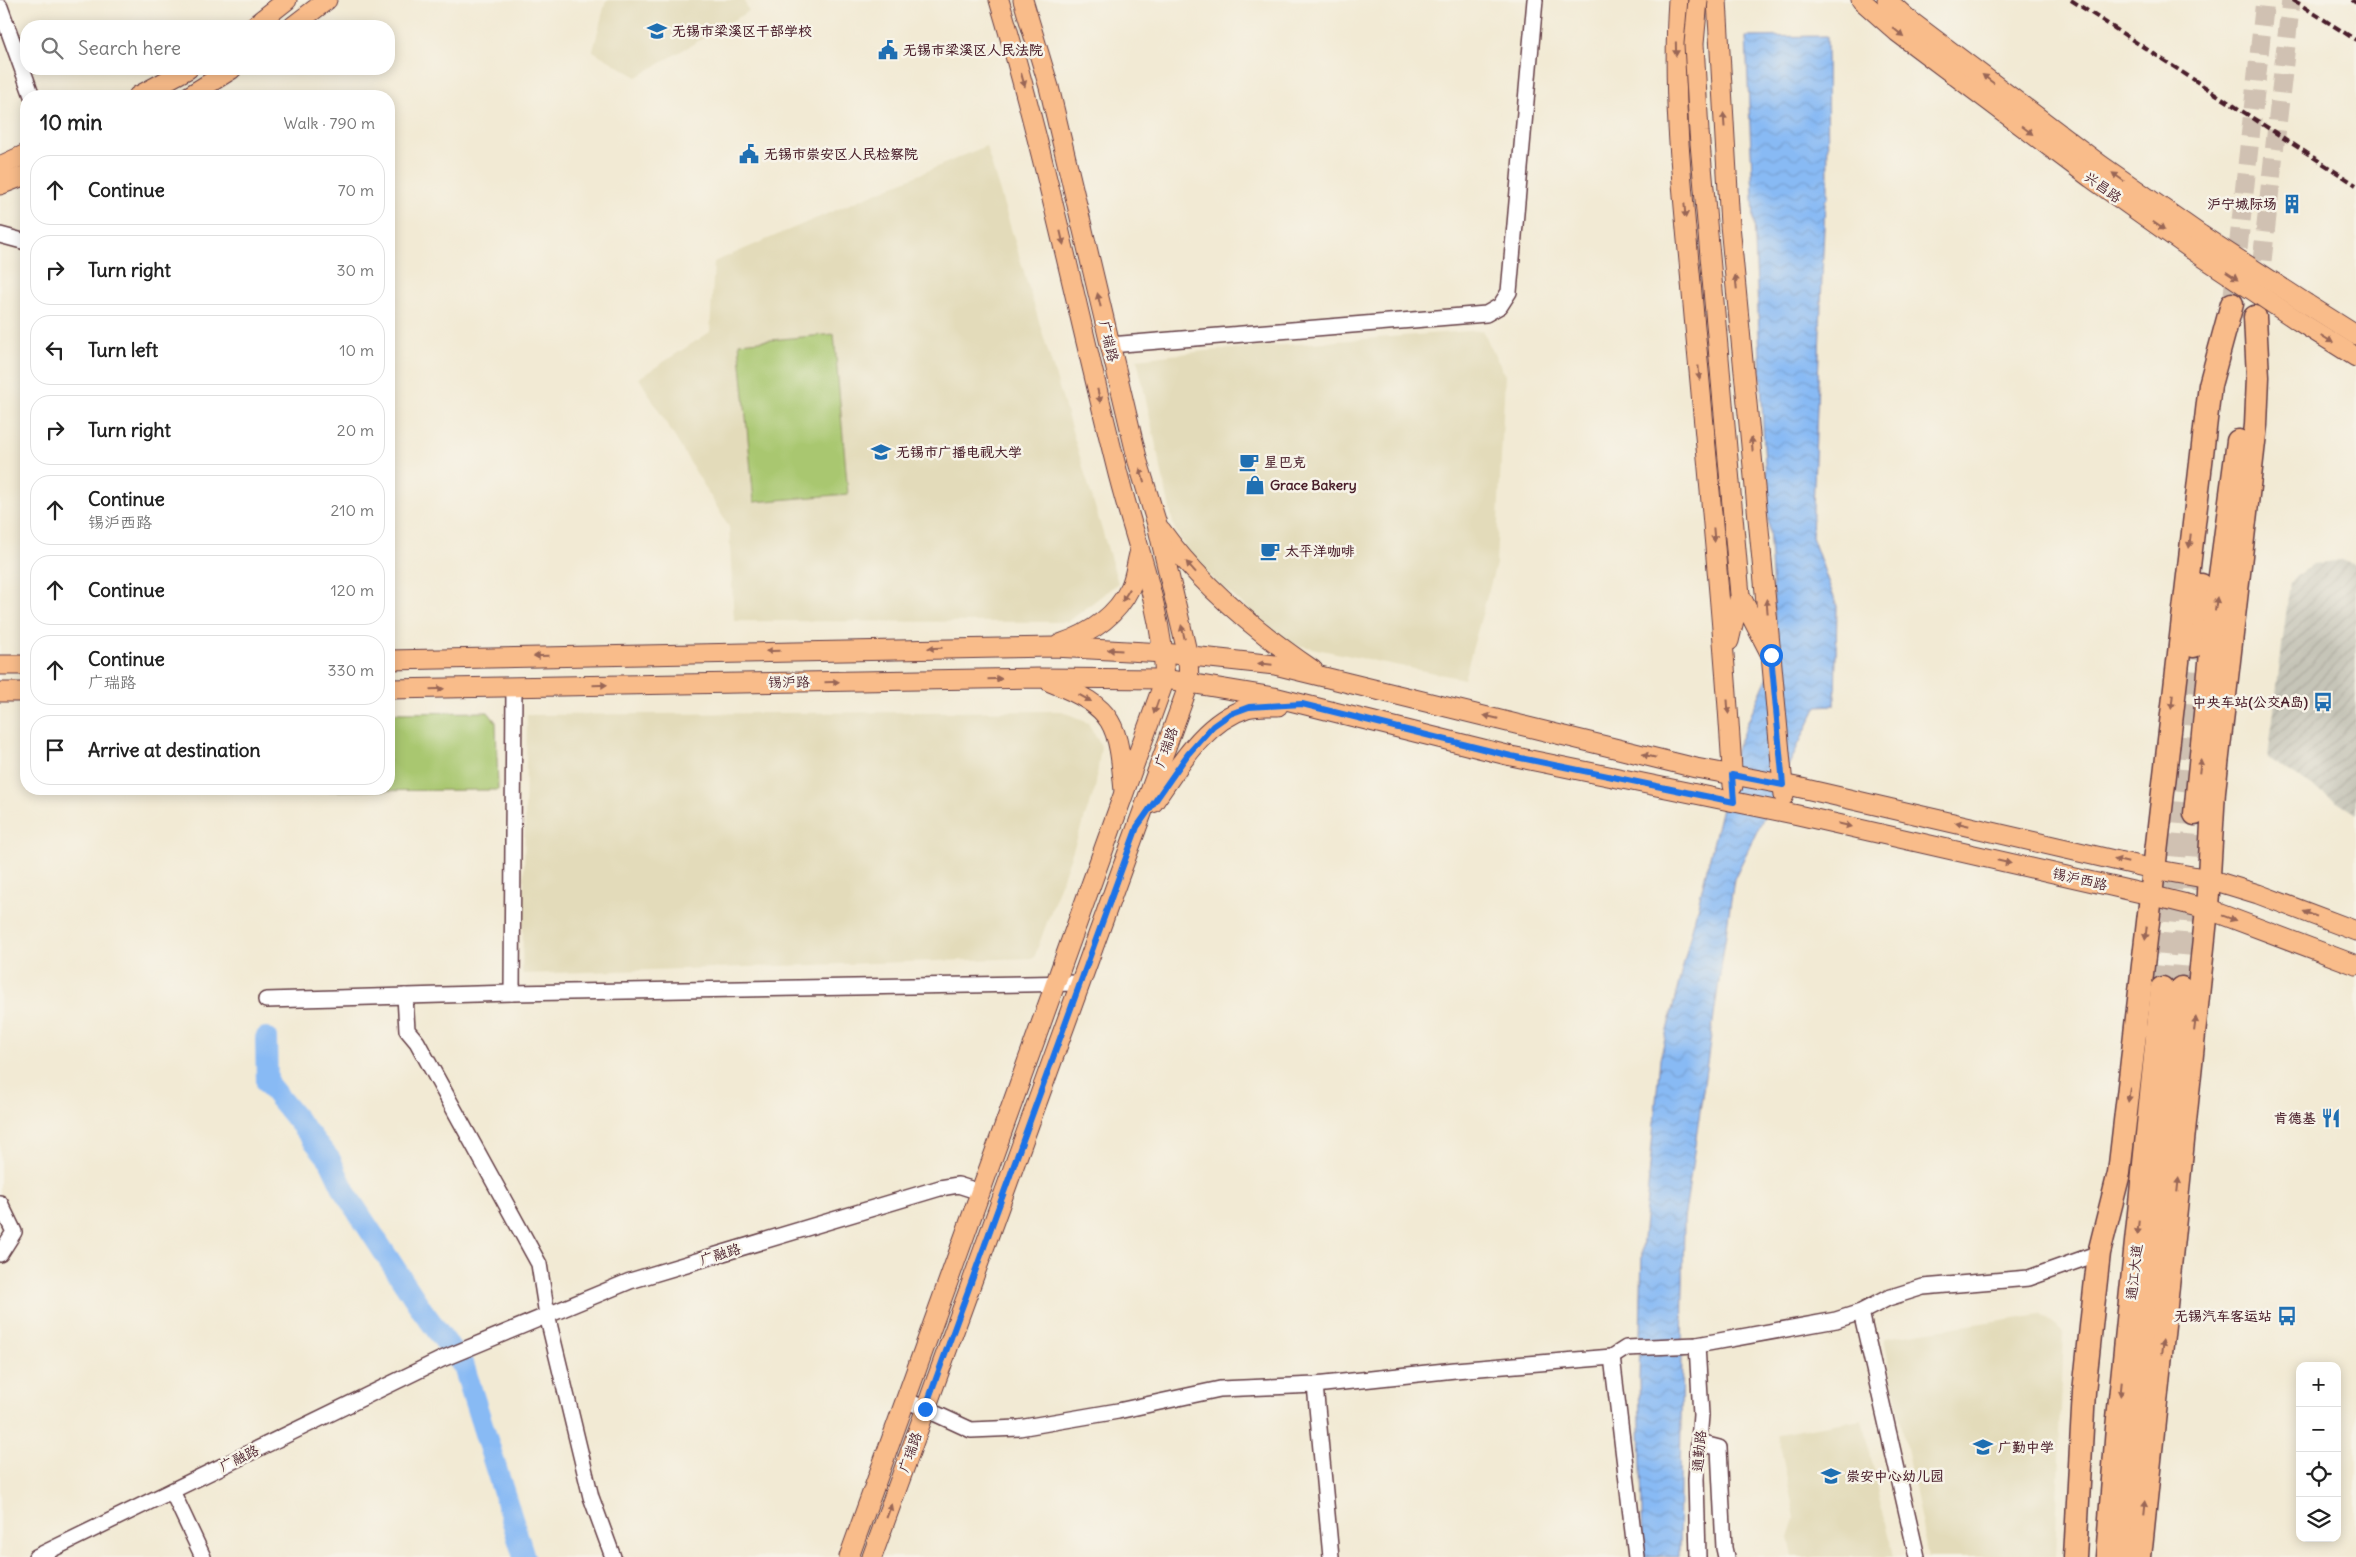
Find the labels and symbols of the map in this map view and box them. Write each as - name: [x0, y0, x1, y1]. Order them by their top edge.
- school or university icon: 无锡市梁溪区干部学校: [646, 20, 668, 42]
- place label: 无锡市梁溪区干部学校: [672, 22, 812, 40]
- one-way arrow: [1891, 27, 1904, 38]
- public building icon: 无锡市梁溪区人民法院: [877, 39, 899, 61]
- place label: 无锡市梁溪区人民法院: [903, 41, 1043, 59]
- one-way arrow: [1672, 41, 1680, 57]
- one-way arrow: [1020, 73, 1028, 88]
- one-way arrow: [1982, 74, 1995, 85]
- one-way arrow: [1719, 112, 1727, 128]
- one-way arrow: [2020, 125, 2033, 136]
- public building icon: 无锡市崇安区人民检察院: [738, 143, 760, 165]
- place label: 无锡市崇安区人民检察院: [764, 145, 918, 163]
- street label: 兴昌路: [2081, 167, 2125, 207]
- one-way arrow: [2111, 172, 2125, 182]
- building icon: 沪宁城际场: [2281, 193, 2303, 215]
- place label: 沪宁城际场: [2207, 195, 2277, 213]
- one-way arrow: [1681, 203, 1689, 219]
- one-way arrow: [2152, 221, 2165, 231]
- one-way arrow: [1058, 231, 1066, 246]
- one-way arrow: [2225, 271, 2238, 281]
- one-way arrow: [1732, 274, 1740, 290]
- one-way arrow: [1095, 292, 1103, 308]
- street label: 广瑞路: [1096, 319, 1122, 363]
- one-way arrow: [2320, 334, 2333, 343]
- one-way arrow: [1696, 365, 1704, 381]
- one-way arrow: [1095, 389, 1103, 404]
- one-way arrow: [1748, 436, 1756, 452]
- school or university icon: 无锡市广播电视大学: [870, 441, 892, 463]
- place label: 无锡市广播电视大学: [896, 443, 1022, 461]
- cafe icon: 星巴克: [1238, 451, 1260, 473]
- place label: 星巴克: [1264, 453, 1306, 471]
- one-way arrow: [1137, 467, 1145, 482]
- shop icon: Grace Bakery: [1244, 474, 1266, 496]
- place label: Grace Bakery: [1270, 476, 1357, 494]
- one-way arrow: [1710, 527, 1718, 543]
- one-way arrow: [2186, 533, 2194, 549]
- cafe icon: 太平洋咖啡: [1259, 540, 1281, 562]
- place label: 太平洋咖啡: [1285, 542, 1355, 560]
- one-way arrow: [1185, 561, 1197, 573]
- one-way arrow: [1121, 588, 1131, 601]
- one-way arrow: [2212, 596, 2220, 612]
- one-way arrow: [1762, 598, 1770, 614]
- one-way arrow: [1179, 625, 1187, 640]
- one-way arrow: [927, 644, 943, 652]
- route start: [1760, 644, 1783, 667]
- one-way arrow: [1107, 646, 1123, 654]
- one-way arrow: [765, 647, 781, 655]
- one-way arrow: [532, 653, 548, 661]
- one-way arrow: [1257, 660, 1273, 668]
- street label: 锡沪路: [768, 673, 810, 691]
- one-way arrow: [987, 675, 1003, 683]
- one-way arrow: [825, 677, 841, 685]
- one-way arrow: [592, 681, 608, 689]
- one-way arrow: [430, 685, 446, 693]
- bus stop icon: 中央车站(公交A岛): [2312, 691, 2334, 713]
- one-way arrow: [1078, 693, 1091, 702]
- place label: 中央车站(公交A岛): [2193, 693, 2308, 711]
- one-way arrow: [2168, 694, 2176, 710]
- one-way arrow: [1152, 699, 1159, 714]
- one-way arrow: [1725, 700, 1733, 716]
- one-way arrow: [1484, 713, 1499, 721]
- street label: 广瑞路: [1150, 724, 1182, 770]
- one-way arrow: [1642, 752, 1657, 760]
- one-way arrow: [2196, 757, 2204, 773]
- one-way arrow: [1955, 820, 1970, 828]
- one-way arrow: [1838, 821, 1853, 829]
- one-way arrow: [2113, 857, 2128, 865]
- one-way arrow: [1996, 858, 2011, 866]
- street label: 锡沪西路: [2051, 864, 2109, 894]
- one-way arrow: [2303, 910, 2318, 917]
- one-way arrow: [2222, 915, 2237, 922]
- one-way arrow: [2142, 926, 2150, 942]
- one-way arrow: [2191, 1015, 2199, 1031]
- one-way arrow: [2125, 1087, 2133, 1103]
- restaurant icon: 肯德基: [2320, 1107, 2342, 1129]
- place label: 肯德基: [2274, 1109, 2316, 1127]
- one-way arrow: [2174, 1177, 2182, 1193]
- one-way arrow: [2134, 1220, 2142, 1236]
- street label: 广融路: [697, 1239, 743, 1269]
- street label: 通江大道: [2122, 1243, 2146, 1301]
- bus stop icon: 无锡汽车客运站: [2276, 1305, 2298, 1327]
- place label: 无锡汽车客运站: [2174, 1307, 2272, 1325]
- one-way arrow: [2158, 1339, 2166, 1355]
- one-way arrow: [2117, 1381, 2125, 1397]
- route end: [914, 1398, 937, 1421]
- street label: 广瑞路: [894, 1429, 926, 1475]
- street label: 通勤路: [1688, 1429, 1710, 1473]
- school or university icon: 广勤中学: [1972, 1436, 1994, 1458]
- place label: 广勤中学: [1998, 1438, 2054, 1456]
- street label: 广融路: [216, 1441, 262, 1475]
- school or university icon: 崇安中心幼儿园: [1820, 1465, 1842, 1487]
- place label: 崇安中心幼儿园: [1846, 1467, 1944, 1485]
- one-way arrow: [2141, 1500, 2149, 1516]
- one-way arrow: [885, 1503, 893, 1518]

